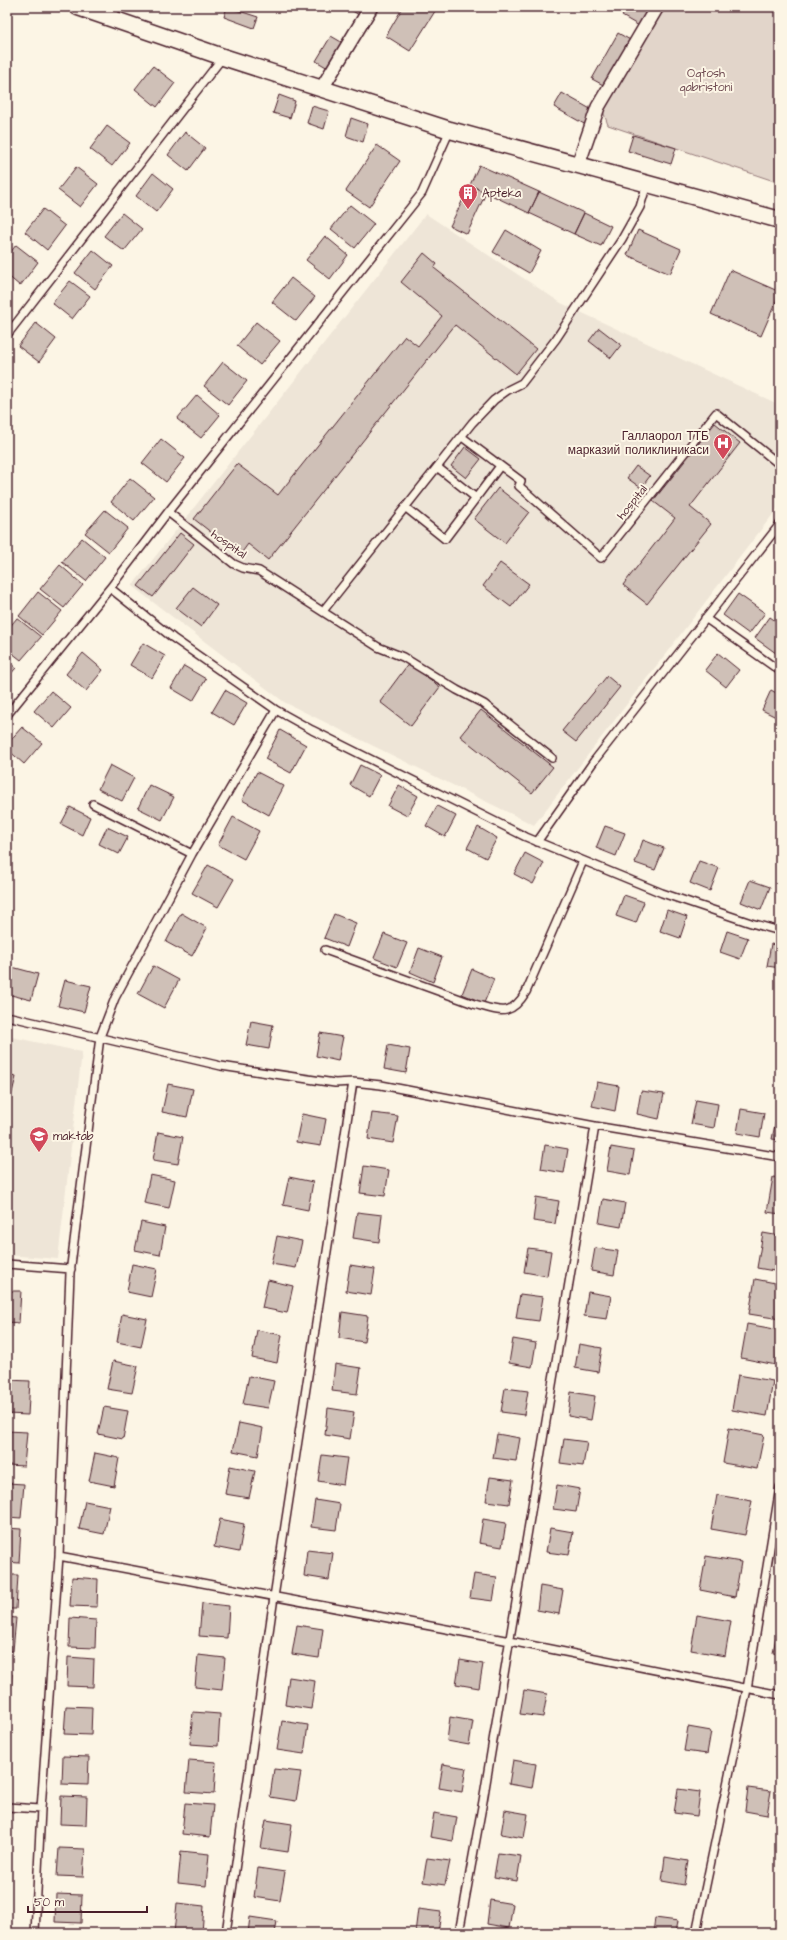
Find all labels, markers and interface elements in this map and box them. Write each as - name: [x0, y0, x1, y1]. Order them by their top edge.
- park label: Oqtosh qabristoni: [680, 65, 733, 96]
- building icon: Apteka: [457, 182, 479, 210]
- place label: Apteka: [482, 185, 521, 202]
- place label: Галлаорол ТТБ марказий поликлиникаси: [568, 428, 709, 459]
- hospital icon: Галлаорол ТТБ марказий поликлиникаси: [712, 432, 734, 460]
- street label: hospital: [613, 481, 652, 523]
- street label: hospital: [207, 526, 250, 563]
- school or university icon: maktab: [28, 1125, 50, 1153]
- place label: maktab: [53, 1128, 94, 1145]
- scale bar: [28, 1888, 147, 1914]
- text: 50 m: [34, 1894, 65, 1911]

